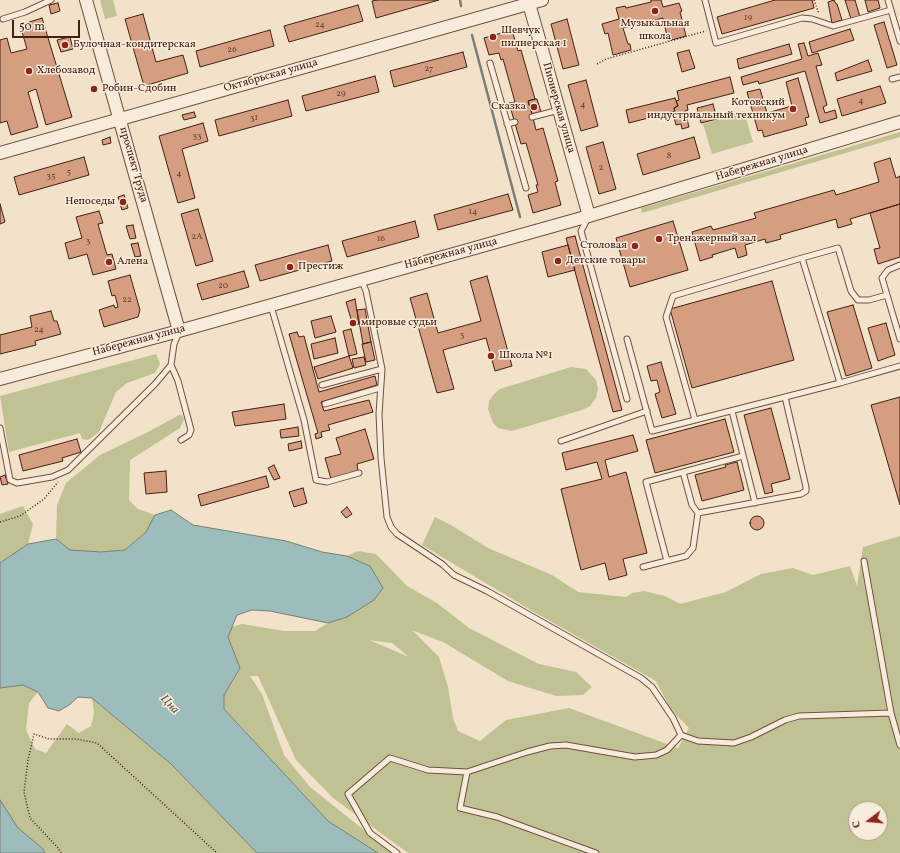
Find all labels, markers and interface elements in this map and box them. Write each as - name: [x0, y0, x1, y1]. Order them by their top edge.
- marker: Музыкальная школа: [650, 6, 660, 16]
- scale bar: [14, 12, 82, 38]
- house number: 19: [744, 13, 752, 23]
- place label: Музыкальная школа: [621, 17, 689, 43]
- text: 50 m: [19, 19, 45, 35]
- house number: 24: [315, 20, 325, 30]
- place label: Шевчук пилнерская 1: [501, 24, 567, 50]
- marker: Шевчук пилнерская 1: [488, 32, 498, 42]
- place label: Булочная-кондитерская: [73, 38, 196, 52]
- marker: Булочная-кондитерская: [60, 40, 70, 50]
- house number: 26: [227, 45, 237, 55]
- street label: Октябрьская улица: [222, 56, 320, 96]
- street label: Пионерская улица: [539, 61, 577, 155]
- place label: Хлебозавод: [37, 64, 95, 78]
- house number: 27: [425, 64, 433, 74]
- marker: Хлебозавод: [24, 66, 34, 76]
- place label: Робин-Сдобин: [102, 82, 177, 96]
- marker: Робин-Сдобин: [89, 84, 99, 94]
- house number: 29: [336, 89, 346, 99]
- place label: Котовский индустриальный техникум: [647, 96, 785, 122]
- house number: 4: [858, 96, 864, 106]
- place label: Сказка: [491, 100, 526, 114]
- house number: 4: [580, 100, 586, 110]
- marker: Сказка: [529, 102, 539, 112]
- marker: Котовский индустриальный техникум: [788, 104, 798, 114]
- house number: 31: [250, 113, 258, 123]
- street label: проспект Труда: [116, 126, 150, 204]
- house number: 33: [192, 131, 202, 141]
- street label: Набережная улица: [714, 144, 810, 184]
- house number: 8: [667, 151, 671, 161]
- house number: 2: [599, 163, 603, 173]
- house number: 5: [67, 167, 71, 177]
- house number: 4: [176, 169, 182, 179]
- house number: 35: [47, 171, 55, 181]
- place label: Непоседы: [65, 195, 115, 209]
- marker: Непоседы: [118, 197, 128, 207]
- house number: 14: [469, 207, 477, 217]
- house number: 2А: [191, 232, 203, 242]
- place label: Тренажерный зал: [667, 232, 756, 246]
- house number: 16: [377, 234, 385, 244]
- marker: Тренажерный зал: [654, 234, 664, 244]
- street label: Набережная улица: [403, 235, 499, 273]
- house number: 3: [86, 236, 90, 246]
- place label: Столовая: [580, 239, 627, 253]
- marker: Столовая: [630, 241, 640, 251]
- place label: Детские товары: [566, 254, 646, 268]
- place label: Алена: [117, 255, 148, 269]
- marker: Детские товары: [553, 256, 563, 266]
- marker: Алена: [104, 257, 114, 267]
- place label: Престиж: [298, 260, 344, 274]
- marker: Престиж: [285, 262, 295, 272]
- house number: 20: [218, 281, 228, 291]
- house number: 22: [122, 295, 132, 305]
- place label: мировые судьи: [361, 316, 437, 330]
- marker: мировые судьи: [348, 318, 358, 328]
- street label: Набережная улица: [91, 322, 187, 360]
- house number: 24: [34, 325, 44, 335]
- house number: 3: [460, 330, 464, 340]
- place label: Школа №1: [499, 349, 552, 363]
- marker: Школа №1: [486, 351, 496, 361]
- water label: Цна: [157, 692, 181, 718]
- north arrow: [848, 801, 888, 841]
- text: С: [849, 819, 865, 830]

